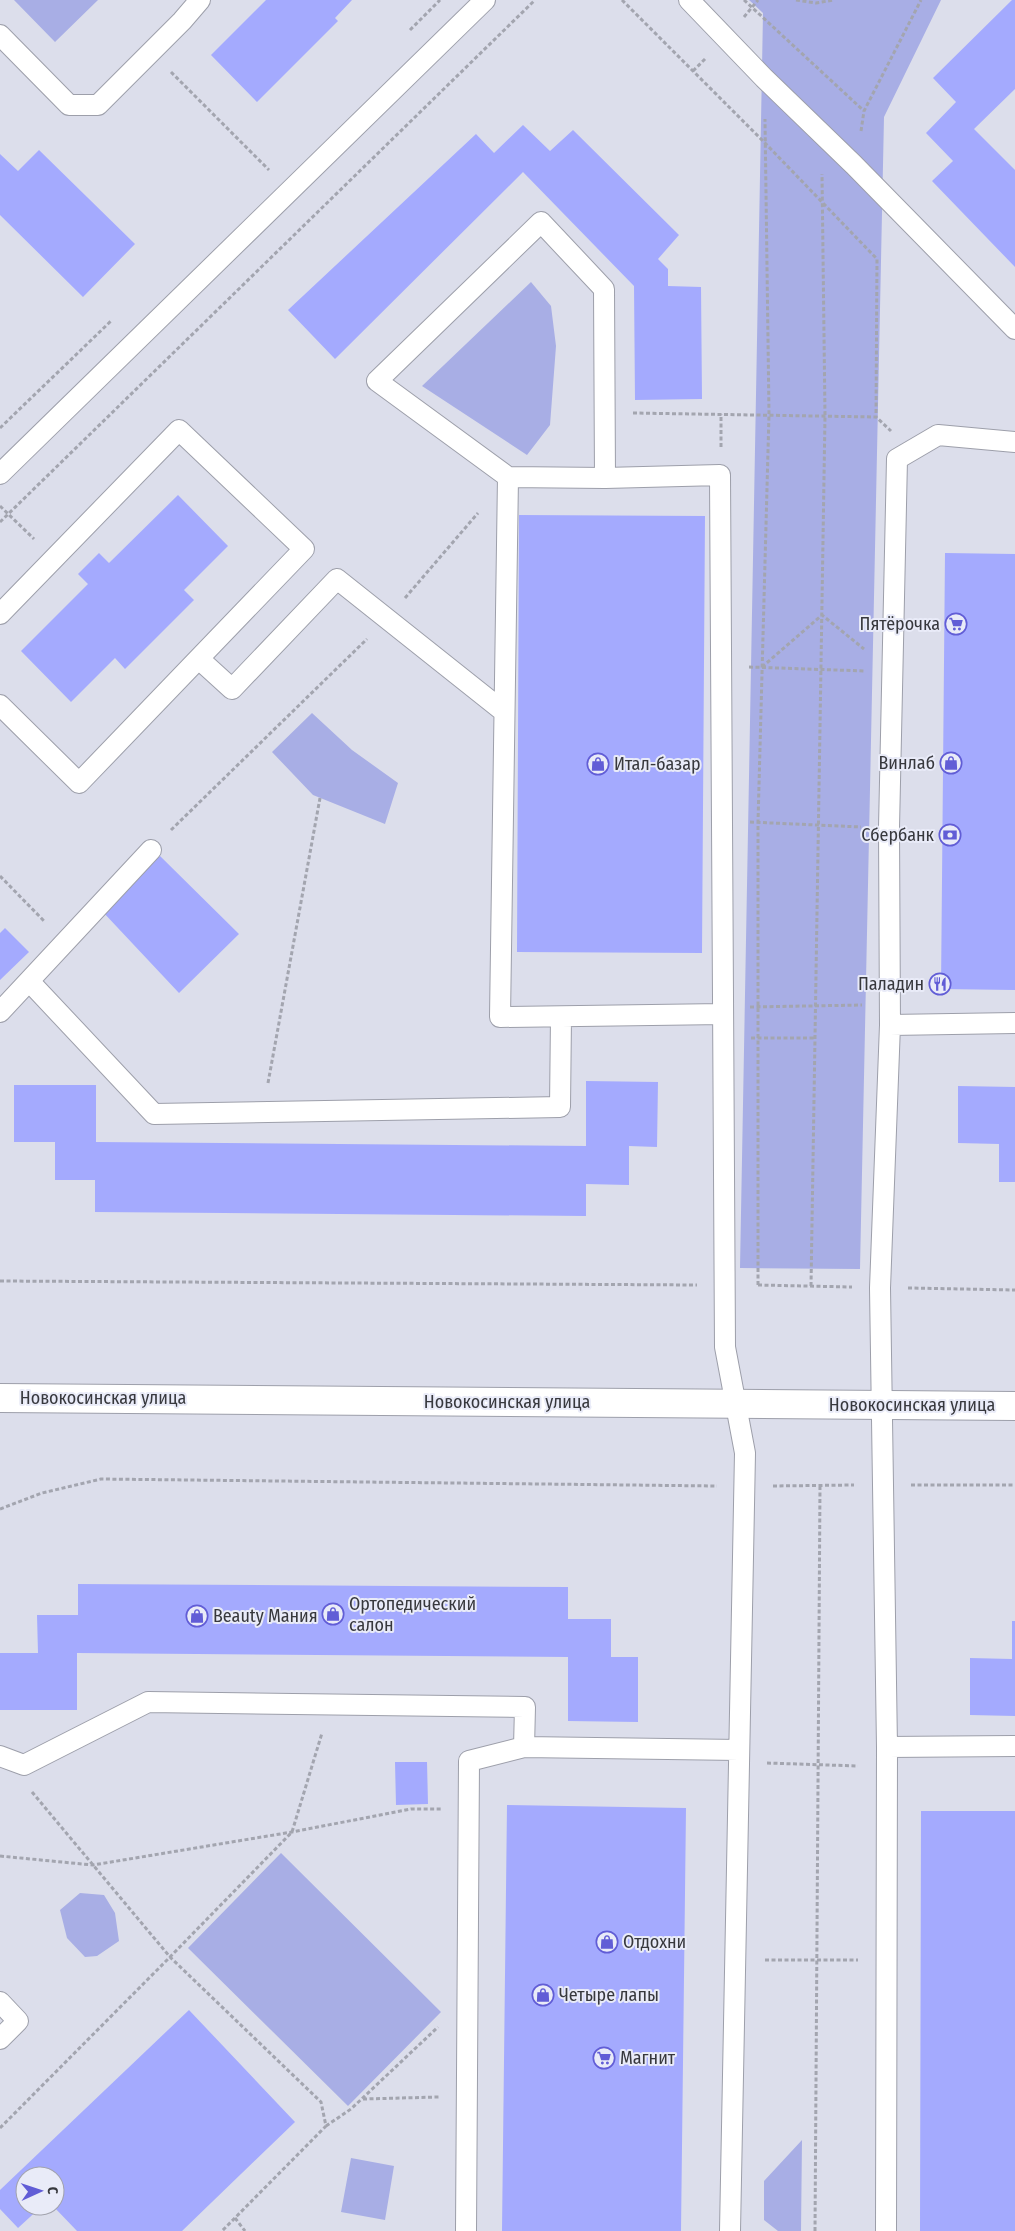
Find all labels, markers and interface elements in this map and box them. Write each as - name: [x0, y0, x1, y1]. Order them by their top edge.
- supermarket icon: Пятёрочка: [944, 612, 968, 636]
- place label: Пятёрочка: [860, 613, 940, 635]
- shop icon: Винлаб: [939, 751, 963, 775]
- shop icon: Итал-базар: [586, 752, 610, 776]
- place label: Винлаб: [878, 752, 935, 774]
- place label: Итал-базар: [614, 753, 701, 775]
- bank icon: Сбербанк: [938, 823, 962, 847]
- place label: Сбербанк: [861, 824, 935, 846]
- restaurant icon: Паладин: [928, 972, 952, 996]
- place label: Паладин: [858, 973, 924, 995]
- street label: Новокосинская улица: [20, 1387, 186, 1409]
- street label: Новокосинская улица: [424, 1391, 590, 1413]
- street label: Новокосинская улица: [829, 1394, 995, 1416]
- place label: Ортопедический салон: [349, 1593, 476, 1636]
- shop icon: Ортопедический салон: [321, 1602, 345, 1626]
- shop icon: Beauty Мания: [185, 1604, 209, 1628]
- place label: Beauty Мания: [213, 1605, 318, 1627]
- shop icon: Отдохни: [595, 1930, 619, 1954]
- place label: Отдохни: [623, 1931, 686, 1953]
- shop icon: Четыре лапы: [531, 1983, 555, 2007]
- place label: Четыре лапы: [559, 1984, 659, 2006]
- supermarket icon: Магнит: [592, 2046, 616, 2070]
- place label: Магнит: [620, 2047, 676, 2069]
- north arrow: [15, 2166, 65, 2216]
- text: С: [44, 2186, 61, 2195]

